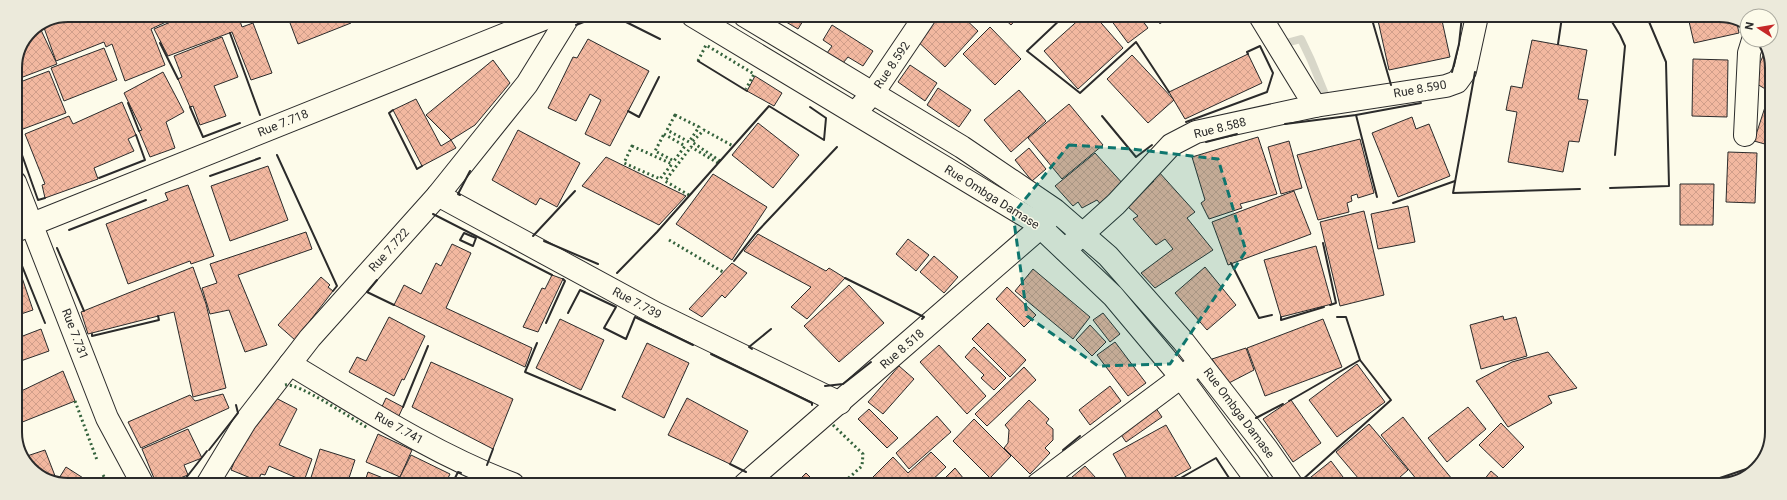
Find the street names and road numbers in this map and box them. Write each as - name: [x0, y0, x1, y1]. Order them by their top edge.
- street label: Rue 8.592: [871, 39, 913, 91]
- street label: Rue 8.590: [1392, 77, 1448, 101]
- street label: Rue 7.718: [256, 106, 311, 140]
- street label: Rue 8.588: [1192, 115, 1248, 141]
- street label: Rue Ombga Damase: [942, 162, 1042, 232]
- street label: Rue 7.722: [366, 225, 412, 275]
- street label: Rue 7.739: [610, 284, 664, 322]
- street label: Rue 7.731: [59, 307, 91, 361]
- street label: Rue 8.518: [877, 326, 927, 372]
- street label: Rue Ombga Damase: [1201, 365, 1277, 461]
- street label: Rue 7.741: [372, 409, 426, 447]

